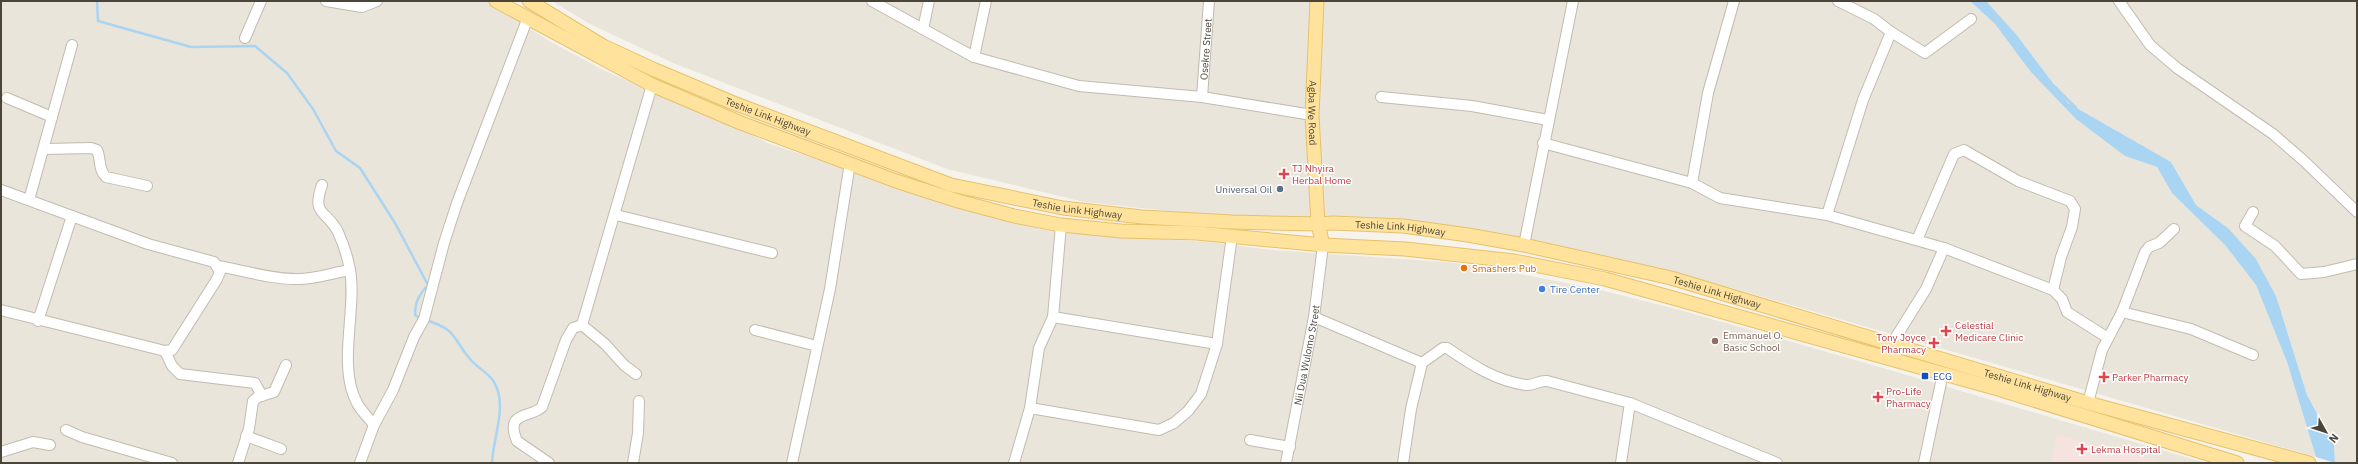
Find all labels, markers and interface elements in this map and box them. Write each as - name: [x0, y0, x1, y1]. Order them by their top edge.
- street label: Osekre Street: [1197, 17, 1215, 80]
- street label: Agba We Road: [1305, 80, 1320, 146]
- street label: Teshie Link Highway: [723, 94, 813, 139]
- place label: TJ Nhyira Herbal Home: [1292, 162, 1352, 187]
- marker: TJ Nhyira Herbal Home: [1279, 169, 1289, 179]
- place label: Universal Oil: [1215, 183, 1272, 196]
- marker: Universal Oil: [1275, 184, 1285, 194]
- street label: Teshie Link Highway: [1031, 196, 1123, 222]
- street label: Teshie Link Highway: [1355, 218, 1446, 239]
- place label: Smashers Pub: [1472, 262, 1537, 275]
- marker: Smashers Pub: [1459, 263, 1469, 273]
- street label: Teshie Link Highway: [1672, 273, 1762, 312]
- place label: Tire Center: [1550, 283, 1600, 296]
- marker: Tire Center: [1537, 284, 1547, 294]
- street label: Nii Dua Wulomo Street: [1291, 304, 1323, 406]
- place label: Celestial Medicare Clinic: [1955, 319, 2023, 344]
- marker: Celestial Medicare Clinic: [1940, 325, 1952, 337]
- place label: Emmanuel O. Basic School: [1723, 329, 1783, 354]
- place label: Tony Joyce Pharmacy: [1876, 331, 1927, 356]
- marker: Emmanuel O. Basic School: [1710, 336, 1720, 346]
- marker: Tony Joyce Pharmacy: [1929, 338, 1939, 348]
- street label: Teshie Link Highway: [1982, 366, 2073, 405]
- place label: ECG: [1933, 370, 1952, 383]
- marker: ECG: [1920, 371, 1930, 381]
- place label: Parker Pharmacy: [2112, 371, 2188, 384]
- marker: Parker Pharmacy: [2099, 372, 2109, 382]
- place label: Pro-Life Pharmacy: [1886, 385, 1931, 410]
- marker: Pro-Life Pharmacy: [1873, 392, 1883, 402]
- north arrow: [2306, 412, 2346, 452]
- text: N: [2326, 431, 2342, 446]
- marker: Lekma Hospital: [2076, 443, 2088, 455]
- place label: Lekma Hospital: [2091, 443, 2161, 456]

